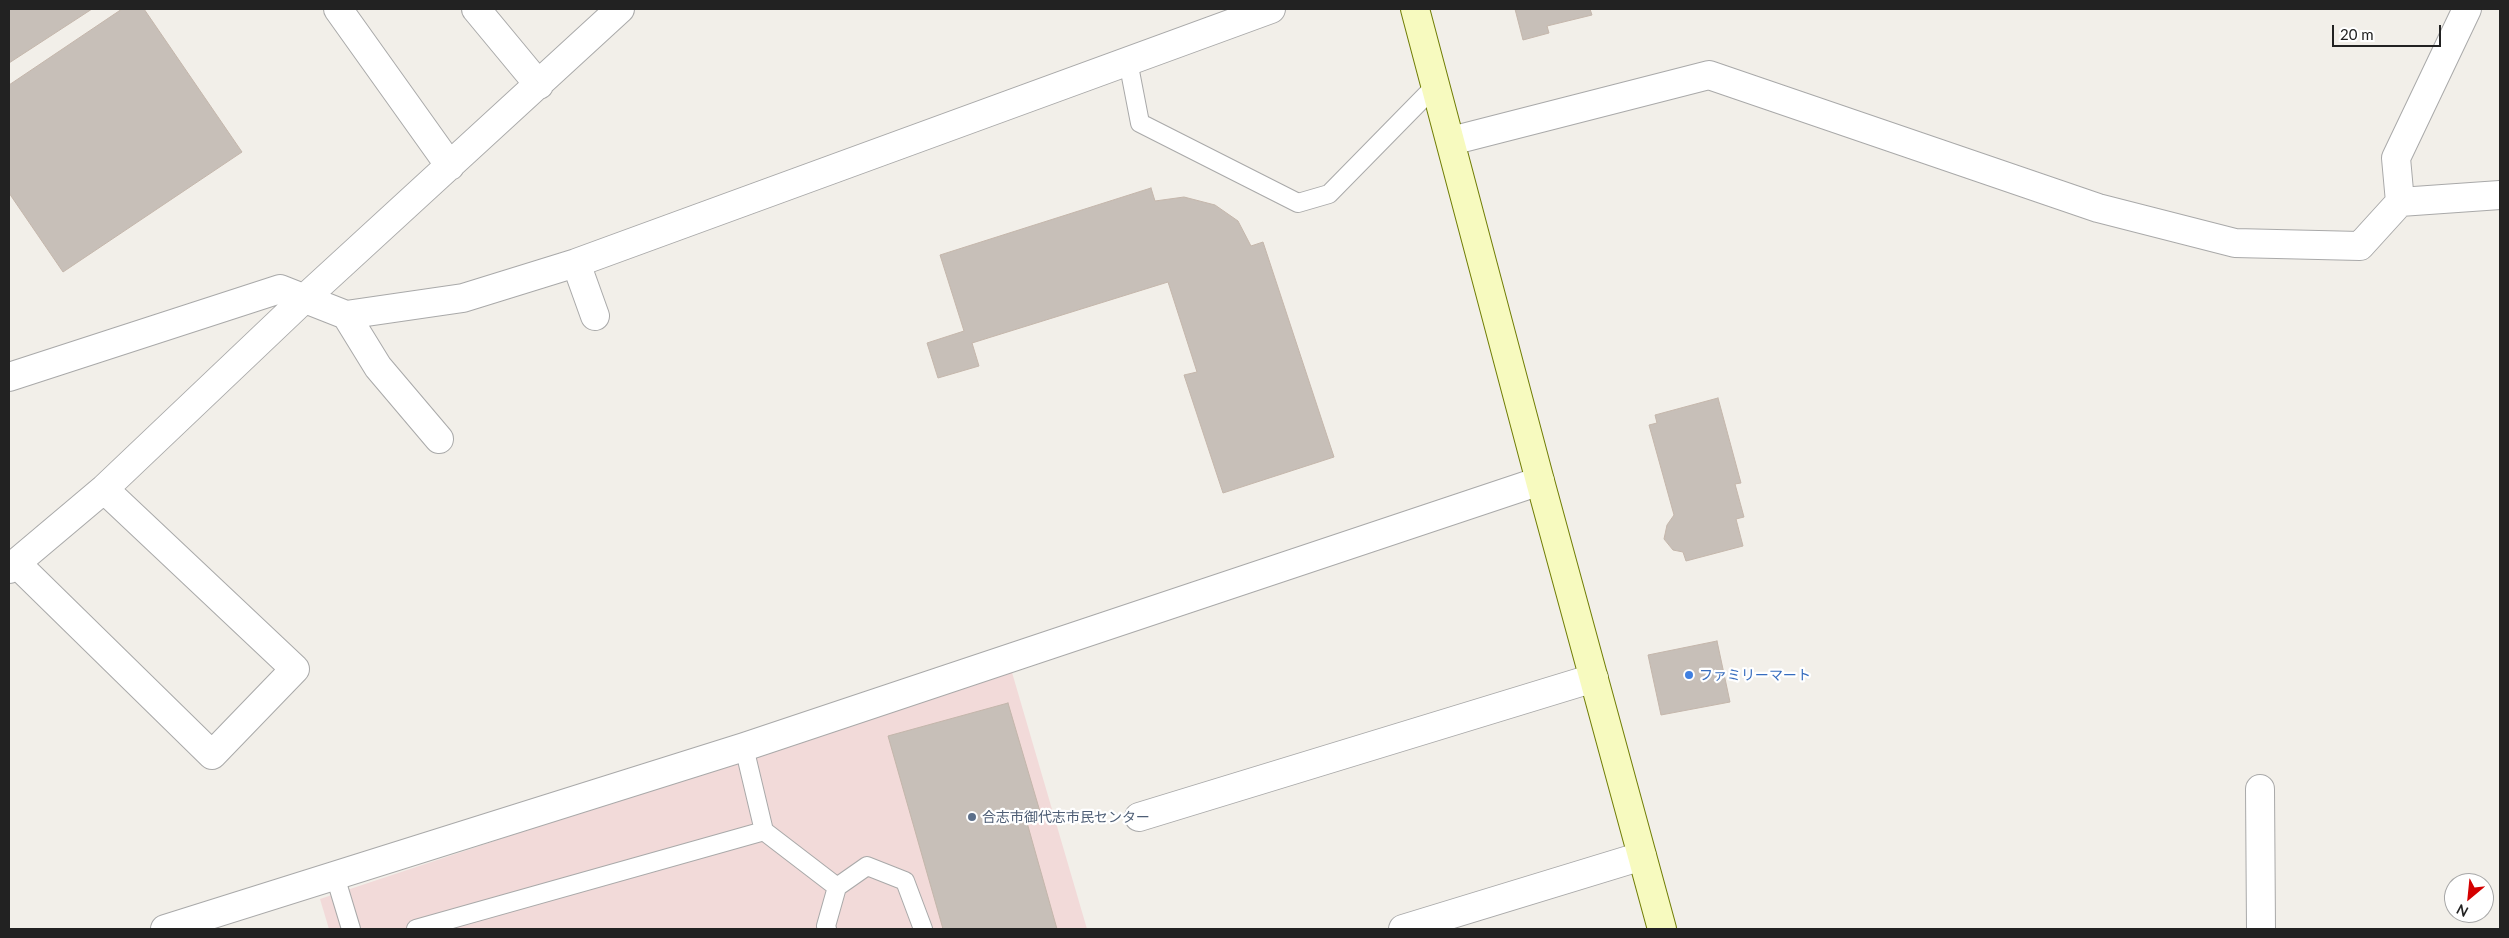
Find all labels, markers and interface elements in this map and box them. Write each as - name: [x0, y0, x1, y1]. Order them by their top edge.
- scale bar: [2334, 15, 2443, 47]
- text: 20 m: [2340, 25, 2374, 43]
- place label: ファミリーマート: [1699, 667, 1811, 683]
- marker: ファミリーマート: [1683, 669, 1695, 681]
- place label: 合志市御代志市民センター: [982, 809, 1150, 825]
- marker: 合志市御代志市民センター: [966, 811, 978, 823]
- north arrow: [2444, 873, 2494, 923]
- text: N: [2453, 901, 2471, 921]

